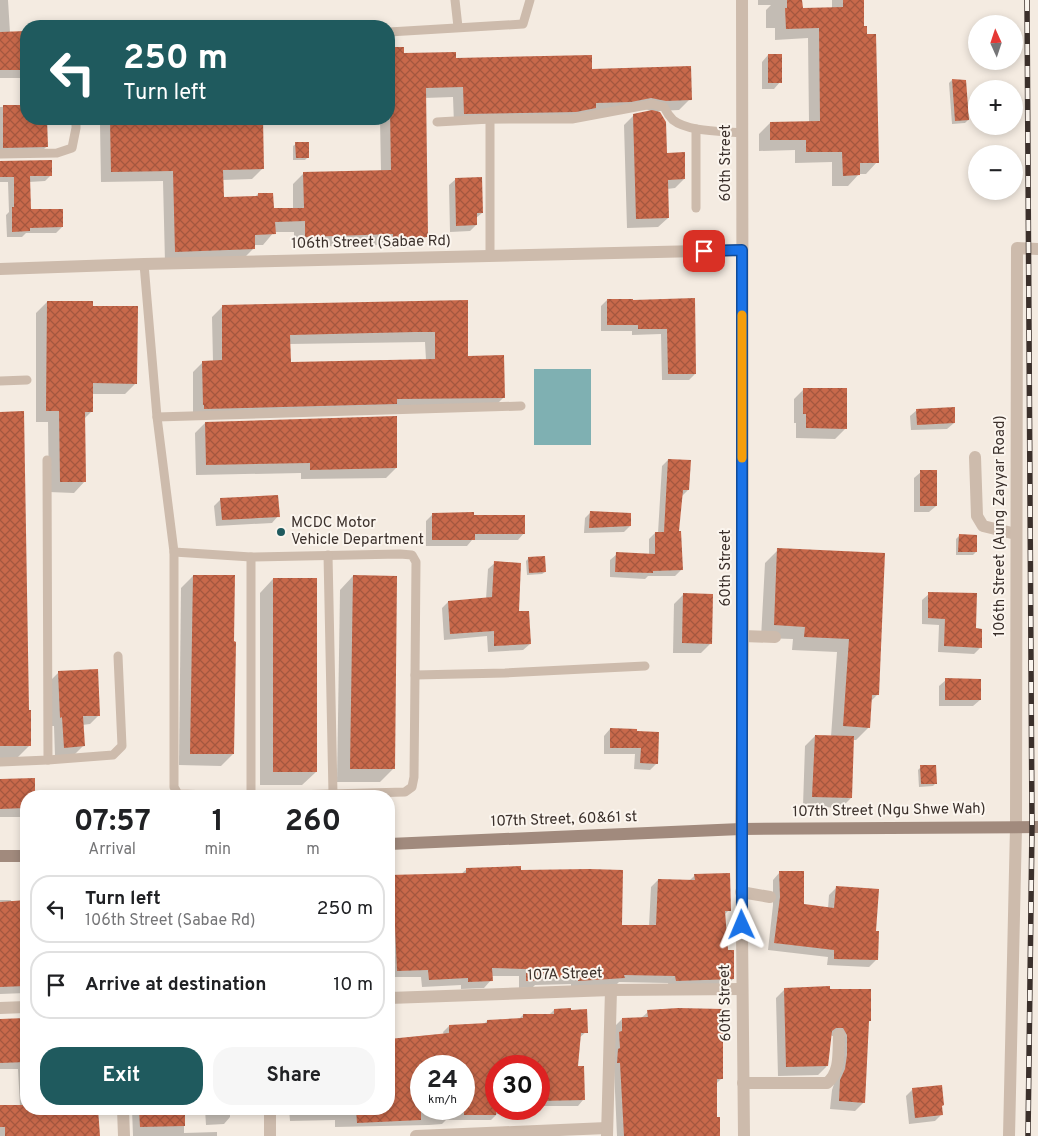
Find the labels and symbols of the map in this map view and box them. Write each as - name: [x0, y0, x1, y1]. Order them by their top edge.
- north arrow: [968, 15, 1022, 70]
- street label: 60th Street: [717, 124, 736, 202]
- pin: [683, 230, 725, 272]
- street label: 106th Street (Sabae Rd): [291, 232, 451, 254]
- street label: 106th Street (Aung Zayyar Road): [991, 415, 1010, 637]
- place label: MCDC Motor Vehicle Department: [291, 514, 424, 550]
- marker: MCDC Motor Vehicle Department: [275, 526, 287, 538]
- street label: 60th Street: [717, 529, 736, 607]
- street label: 107th Street (Ngu Shwe Wah): [792, 800, 986, 822]
- street label: 107th Street, 60&61 st: [490, 808, 638, 832]
- position arrow: [715, 898, 767, 950]
- street label: 107A Street: [527, 964, 603, 986]
- street label: 60th Street: [716, 964, 736, 1042]
- speed limit sign: 30: [485, 1055, 550, 1120]

